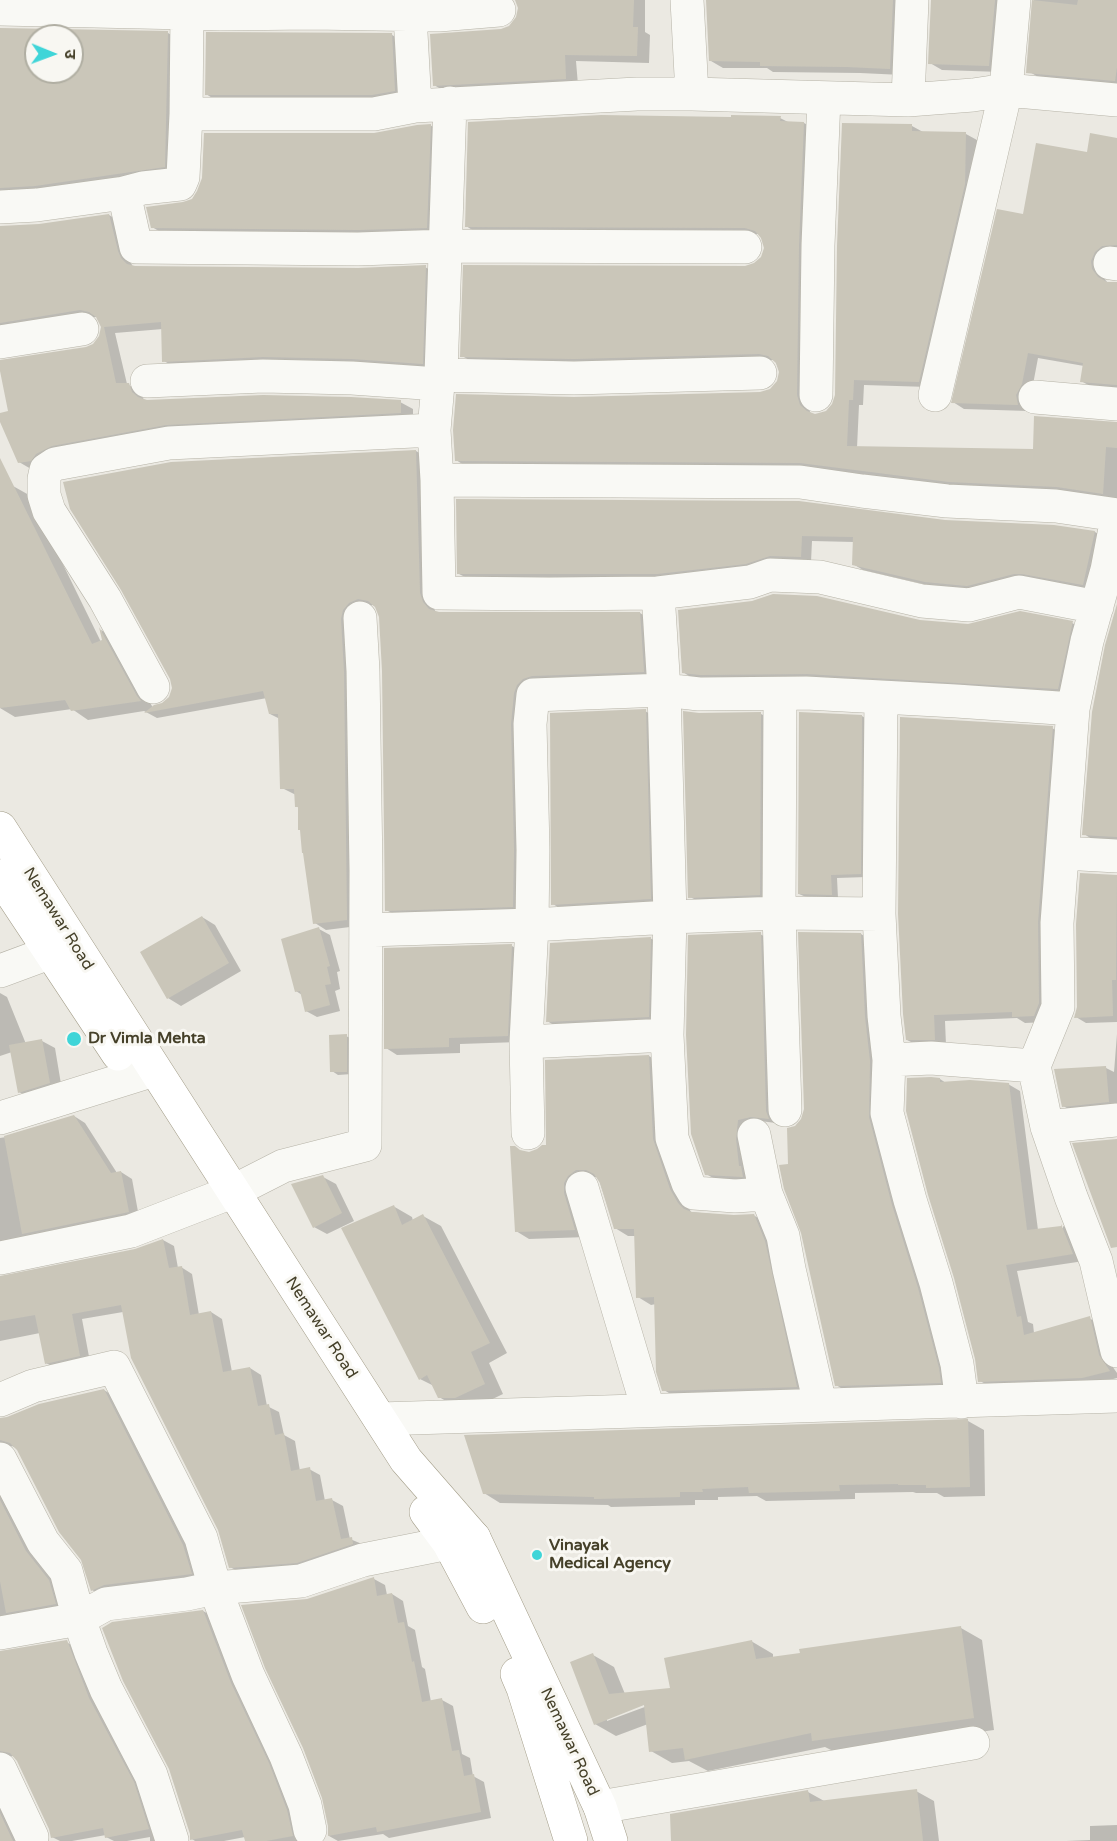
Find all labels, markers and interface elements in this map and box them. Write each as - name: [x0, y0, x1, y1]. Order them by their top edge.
- north arrow: [24, 24, 84, 84]
- text: उ: [60, 49, 80, 59]
- street label: Nemawar Road: [19, 864, 97, 974]
- place label: Dr Vimla Mehta: [88, 1029, 206, 1049]
- marker: Dr Vimla Mehta: [65, 1030, 83, 1048]
- street label: Nemawar Road: [281, 1274, 361, 1382]
- place label: Vinayak Medical Agency: [549, 1536, 671, 1574]
- marker: Vinayak Medical Agency: [530, 1548, 544, 1562]
- street label: Nemawar Road: [536, 1685, 602, 1799]

